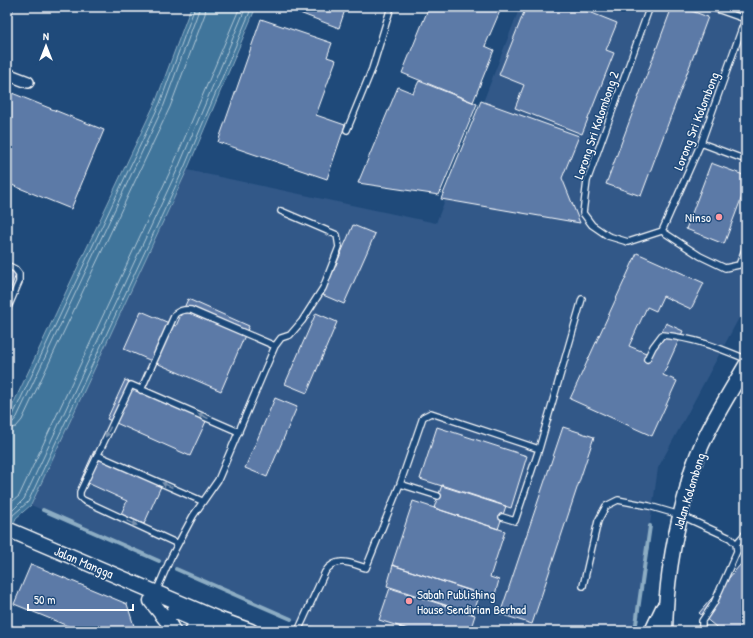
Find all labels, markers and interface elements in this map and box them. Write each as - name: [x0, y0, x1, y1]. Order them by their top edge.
- north arrow: [26, 26, 66, 66]
- text: N: [43, 29, 49, 43]
- street label: Lorong Sri Kolombong 2: [569, 69, 623, 181]
- street label: Lorong Sri Kolombong: [669, 69, 723, 173]
- place label: Ninso: [685, 208, 711, 226]
- marker: Ninso: [714, 212, 724, 222]
- one-way arrow: [196, 413, 208, 419]
- one-way arrow: [105, 426, 112, 438]
- street label: Jalan Kolombong: [669, 450, 709, 531]
- one-way arrow: [161, 482, 172, 488]
- one-way arrow: [126, 520, 137, 526]
- street label: Jalan Mangga: [52, 541, 116, 583]
- place label: Sabah Publishing House Sendirian Berhad: [417, 585, 526, 618]
- scale bar: [28, 586, 133, 612]
- text: 50 m: [34, 591, 55, 608]
- marker: Sabah Publishing House Sendirian Berhad: [404, 596, 414, 606]

